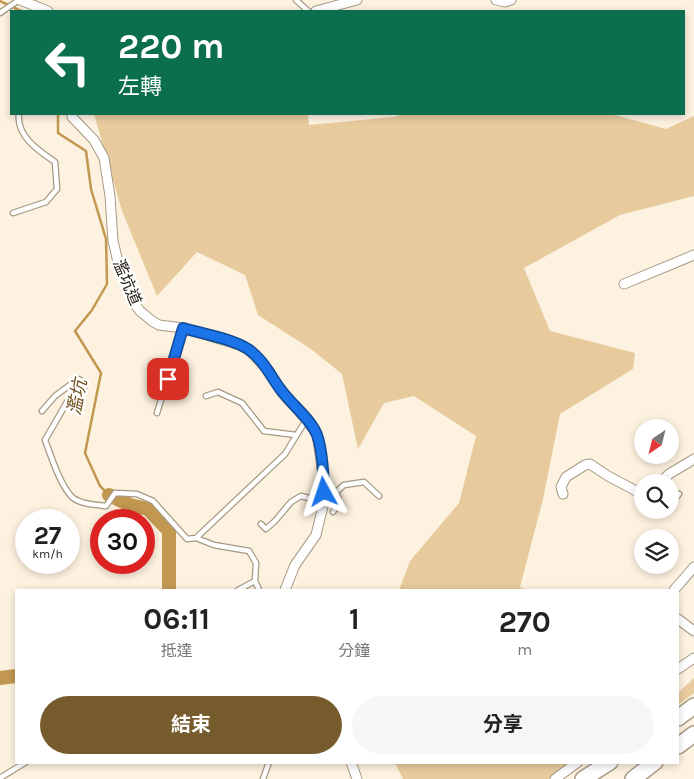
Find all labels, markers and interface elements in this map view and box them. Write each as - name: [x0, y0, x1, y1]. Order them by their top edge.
- text: 220 m: [118, 26, 225, 67]
- icon: left: [35, 30, 100, 95]
- text: 左轉: [118, 74, 162, 100]
- street label: 濫坑道: [109, 256, 146, 308]
- pin: [147, 358, 189, 400]
- icon: arrive: [154, 365, 182, 393]
- water label: 濫坑: [63, 374, 92, 417]
- north arrow: [634, 419, 679, 464]
- map controls: [634, 419, 679, 574]
- position arrow: [297, 465, 349, 517]
- button: search: [634, 474, 679, 519]
- speed limit sign: 30: [90, 509, 155, 574]
- text: 27: [34, 521, 61, 550]
- button: layers: [634, 529, 679, 574]
- text: km/h: [32, 547, 63, 561]
- text: 06:11: [143, 601, 210, 637]
- text: 1: [349, 601, 360, 637]
- text: 270: [499, 604, 551, 640]
- text: m: [517, 640, 532, 659]
- text: 抵達: [161, 641, 193, 660]
- text: 分鐘: [338, 641, 370, 660]
- button: 結束: [40, 696, 342, 754]
- button: 分享: [352, 696, 654, 754]

